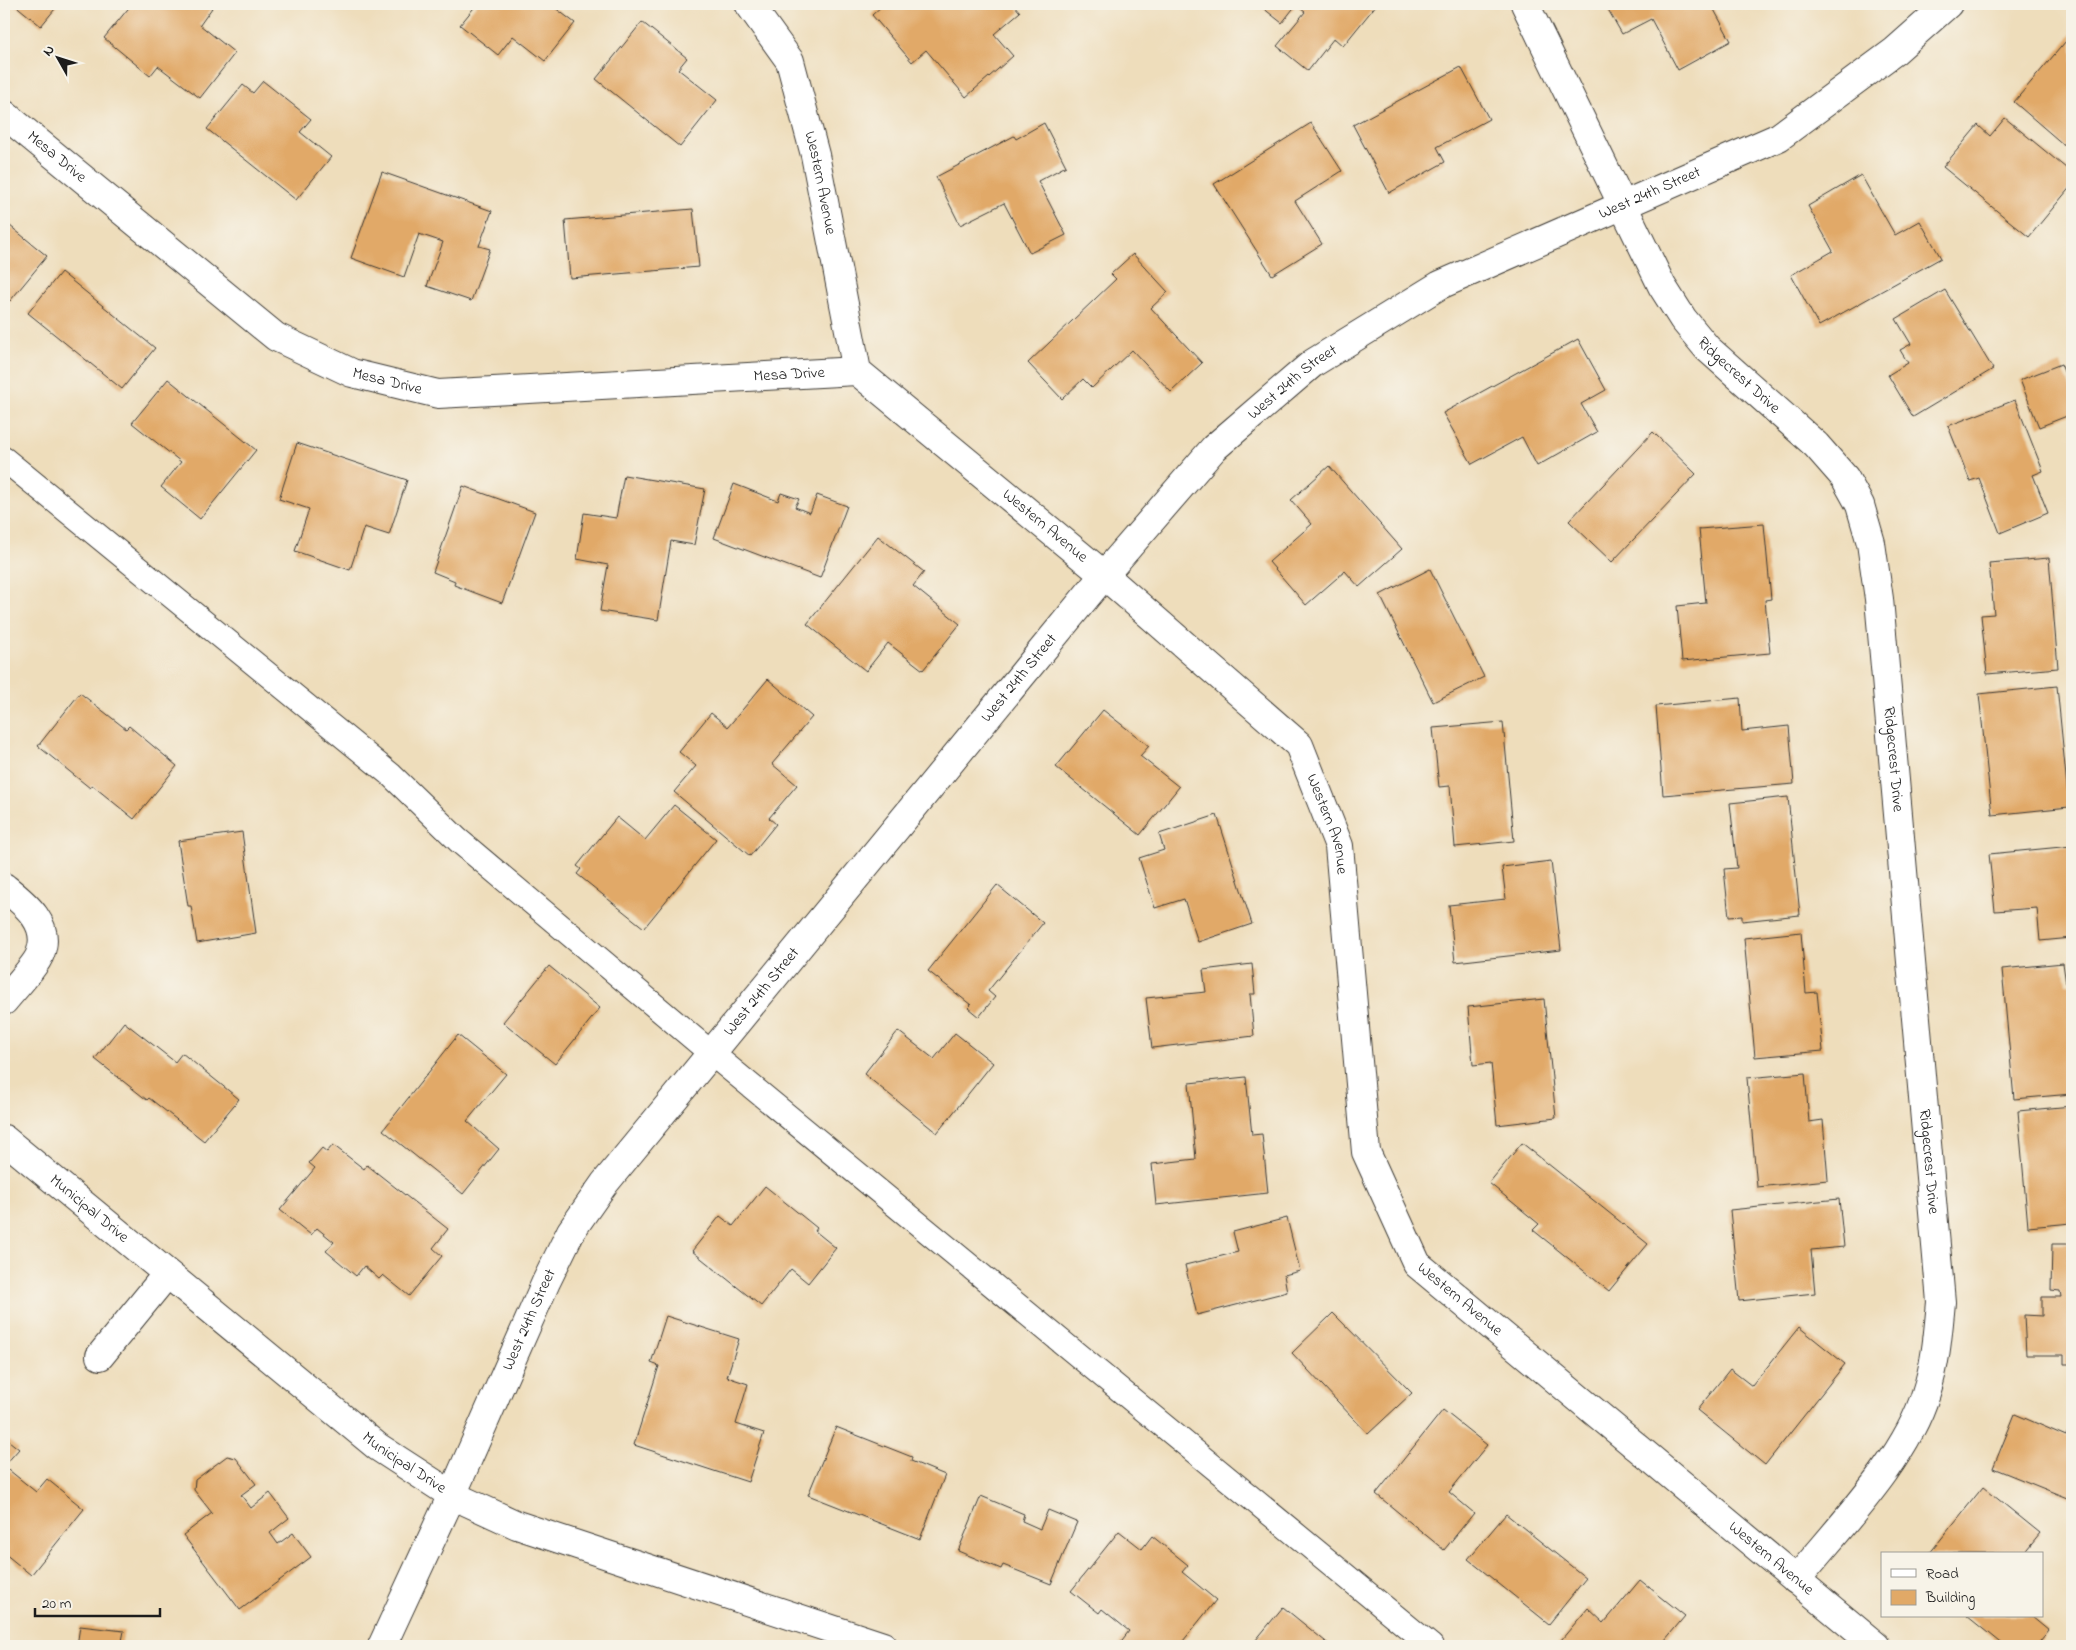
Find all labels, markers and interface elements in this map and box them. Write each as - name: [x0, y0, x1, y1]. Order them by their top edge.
- north arrow: [32, 32, 82, 82]
- text: N: [38, 40, 60, 61]
- street label: Mesa Drive: [21, 125, 92, 189]
- street label: Western Avenue: [797, 129, 842, 238]
- street label: West 24th Street: [1595, 160, 1705, 226]
- street label: Ridgecrest Drive: [1691, 332, 1786, 420]
- street label: West 24th Street: [1243, 339, 1342, 426]
- street label: Mesa Drive: [350, 361, 425, 402]
- street label: Mesa Drive: [753, 361, 826, 389]
- street label: Western Avenue: [997, 483, 1093, 569]
- street label: West 24th Street: [975, 628, 1064, 728]
- street label: Ridgecrest Drive: [1877, 706, 1910, 814]
- street label: Western Avenue: [1300, 770, 1354, 876]
- street label: West 24th Street: [718, 942, 806, 1042]
- street label: Ridgecrest Drive: [1912, 1108, 1945, 1216]
- street label: Municipal Drive: [44, 1169, 135, 1250]
- street label: Western Avenue: [1412, 1257, 1508, 1343]
- street label: West 24th Street: [496, 1264, 563, 1374]
- street label: Municipal Drive: [356, 1426, 452, 1501]
- street label: Western Avenue: [1723, 1516, 1820, 1602]
- legend: [1881, 1552, 2044, 1618]
- text: Road: [1926, 1563, 1959, 1585]
- scale bar: [35, 1585, 160, 1617]
- text: Building: [1925, 1587, 1975, 1610]
- text: 20 m: [42, 1593, 72, 1615]

